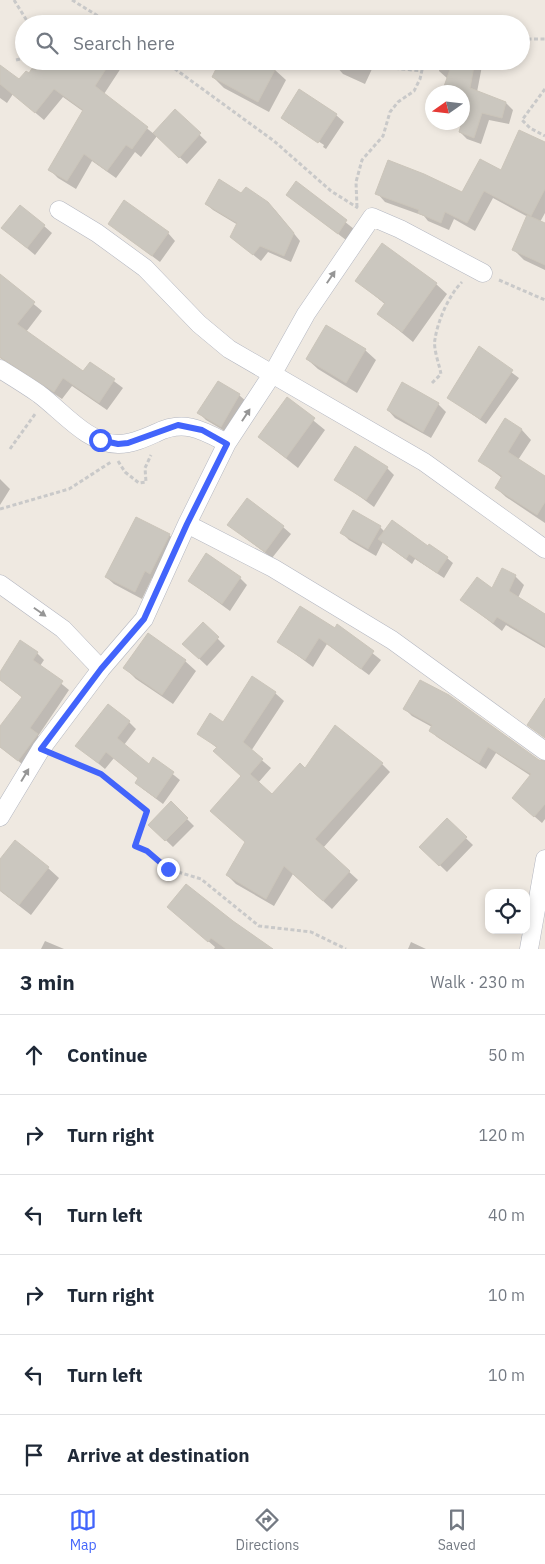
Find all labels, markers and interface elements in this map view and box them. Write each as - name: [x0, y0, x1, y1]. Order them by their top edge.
- search box: [15, 15, 530, 70]
- icon: search: [33, 29, 61, 57]
- text: Search here: [73, 31, 175, 55]
- north arrow: [425, 85, 470, 130]
- one-way arrow: [326, 270, 336, 284]
- one-way arrow: [241, 408, 250, 422]
- route start: [89, 429, 112, 452]
- one-way arrow: [33, 607, 46, 617]
- one-way arrow: [21, 768, 30, 781]
- route end: [157, 858, 180, 881]
- map controls: [485, 889, 530, 934]
- button: locate: [485, 889, 530, 934]
- text: 3 min: [20, 968, 75, 996]
- text: Walk · 230 m: [430, 972, 525, 992]
- icon: ahead: [20, 1041, 48, 1069]
- text: Continue: [67, 1043, 147, 1067]
- text: 50 m: [488, 1045, 525, 1065]
- icon: right: [20, 1121, 48, 1149]
- text: Turn right: [67, 1123, 154, 1147]
- text: 120 m: [478, 1125, 525, 1145]
- icon: left: [20, 1201, 48, 1229]
- text: Turn left: [67, 1203, 143, 1227]
- text: 40 m: [488, 1205, 525, 1225]
- icon: right: [20, 1281, 48, 1309]
- text: Turn right: [67, 1283, 154, 1307]
- text: 10 m: [488, 1285, 525, 1305]
- icon: left: [20, 1361, 48, 1389]
- text: Turn left: [67, 1363, 143, 1387]
- text: 10 m: [488, 1365, 525, 1385]
- icon: arrive: [20, 1441, 48, 1469]
- text: Arrive at destination: [67, 1443, 250, 1467]
- tab: Map: [69, 1506, 97, 1554]
- tab: Directions: [236, 1506, 299, 1554]
- tab: Saved: [438, 1506, 476, 1554]

